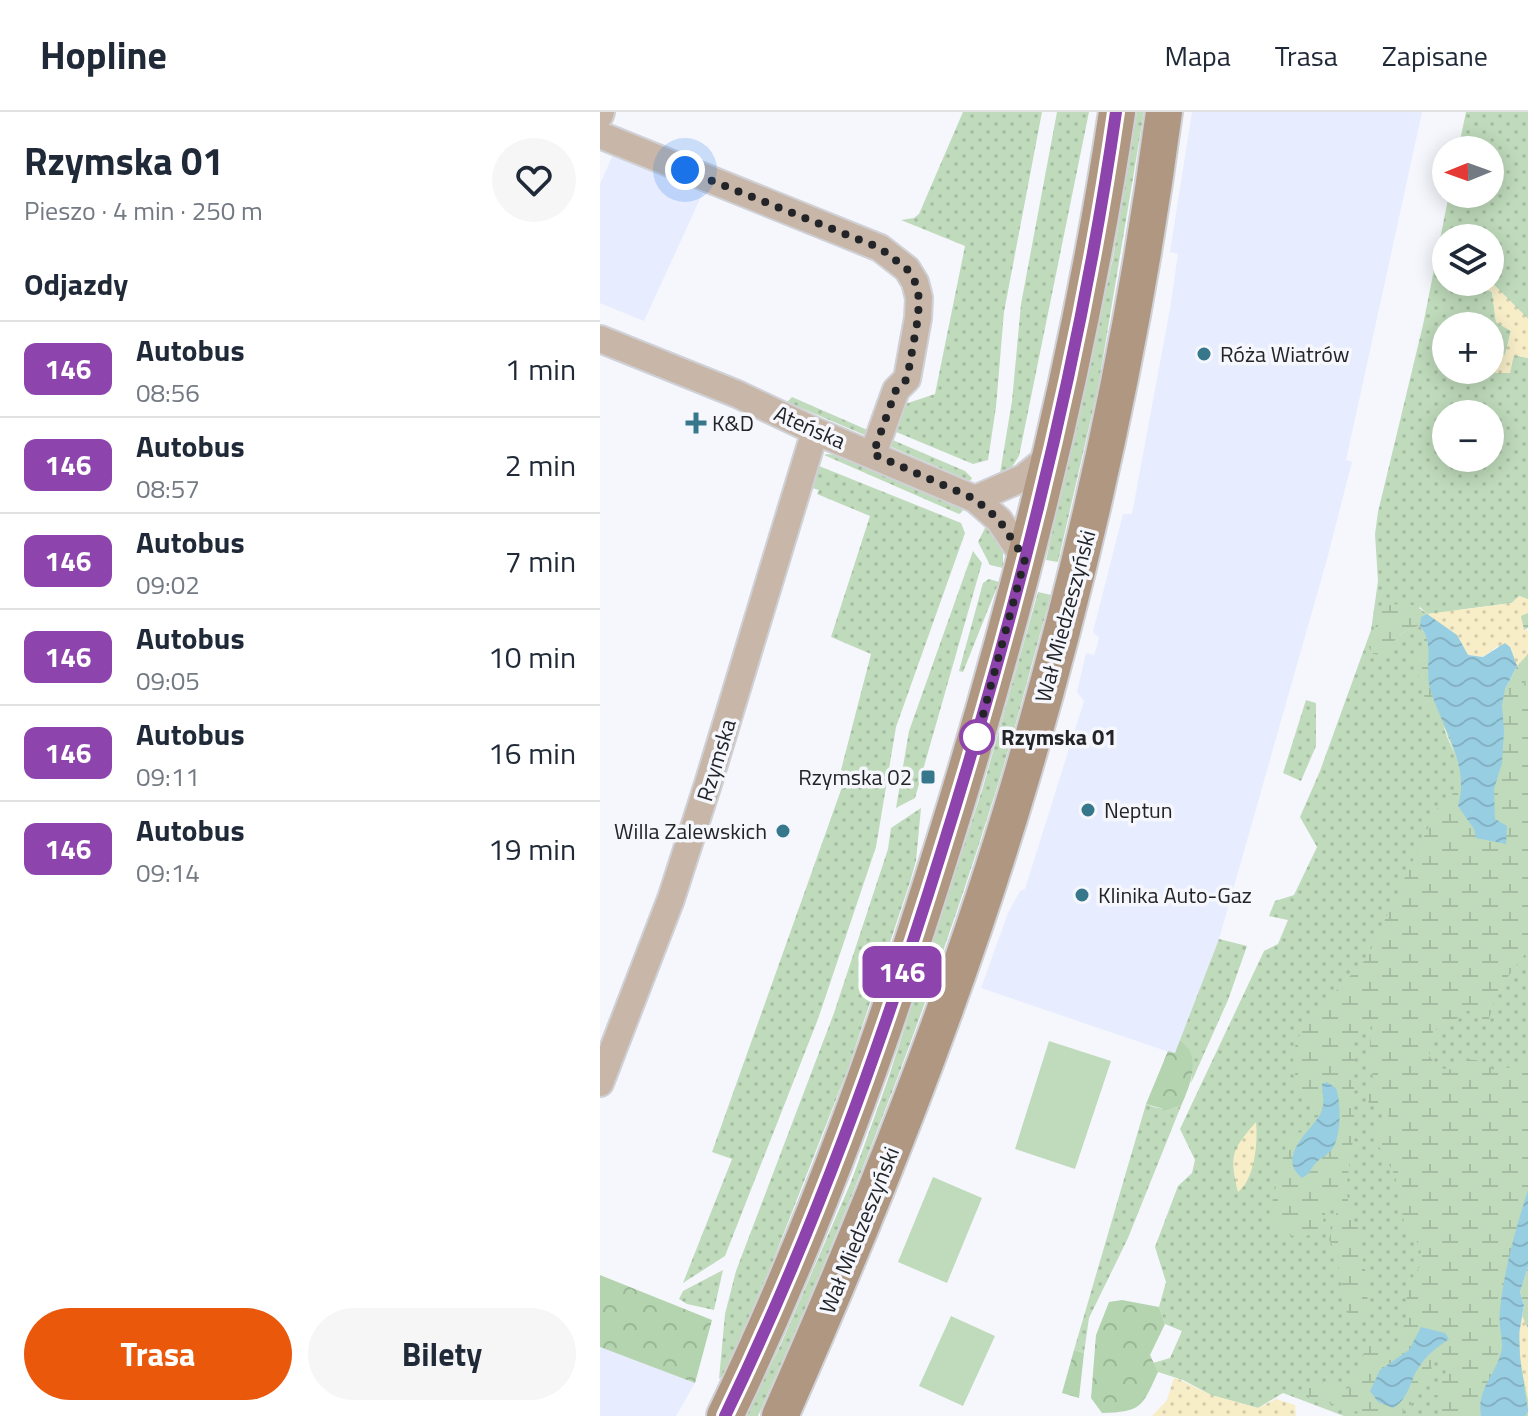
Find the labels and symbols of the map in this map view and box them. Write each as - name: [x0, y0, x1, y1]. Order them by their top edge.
- north arrow: [1432, 136, 1504, 208]
- your location: [665, 150, 705, 190]
- place label: Róża Wiatrów: [1220, 337, 1350, 371]
- marker: Róża Wiatrów: [1195, 345, 1213, 363]
- street label: Ateńska: [769, 396, 851, 458]
- place label: K&D: [712, 406, 754, 440]
- marker: K&D: [687, 414, 705, 432]
- street label: Wał Miedzeszyński: [1026, 526, 1104, 706]
- street label: Rzymska: [687, 715, 745, 805]
- marker: Rzymska 01: [960, 720, 994, 754]
- place label: Rzymska 01: [1001, 720, 1117, 754]
- place label: Rzymska 02: [798, 760, 912, 794]
- marker: Rzymska 02: [919, 768, 937, 786]
- place label: Neptun: [1104, 793, 1173, 827]
- marker: Neptun: [1079, 801, 1097, 819]
- place label: Willa Zalewskich: [614, 814, 767, 848]
- marker: Willa Zalewskich: [774, 822, 792, 840]
- place label: Klinika Auto-Gaz: [1098, 878, 1252, 912]
- marker: Klinika Auto-Gaz: [1073, 886, 1091, 904]
- line badge: 146: [856, 946, 948, 998]
- street label: Wał Miedzeszyński: [810, 1141, 908, 1319]

